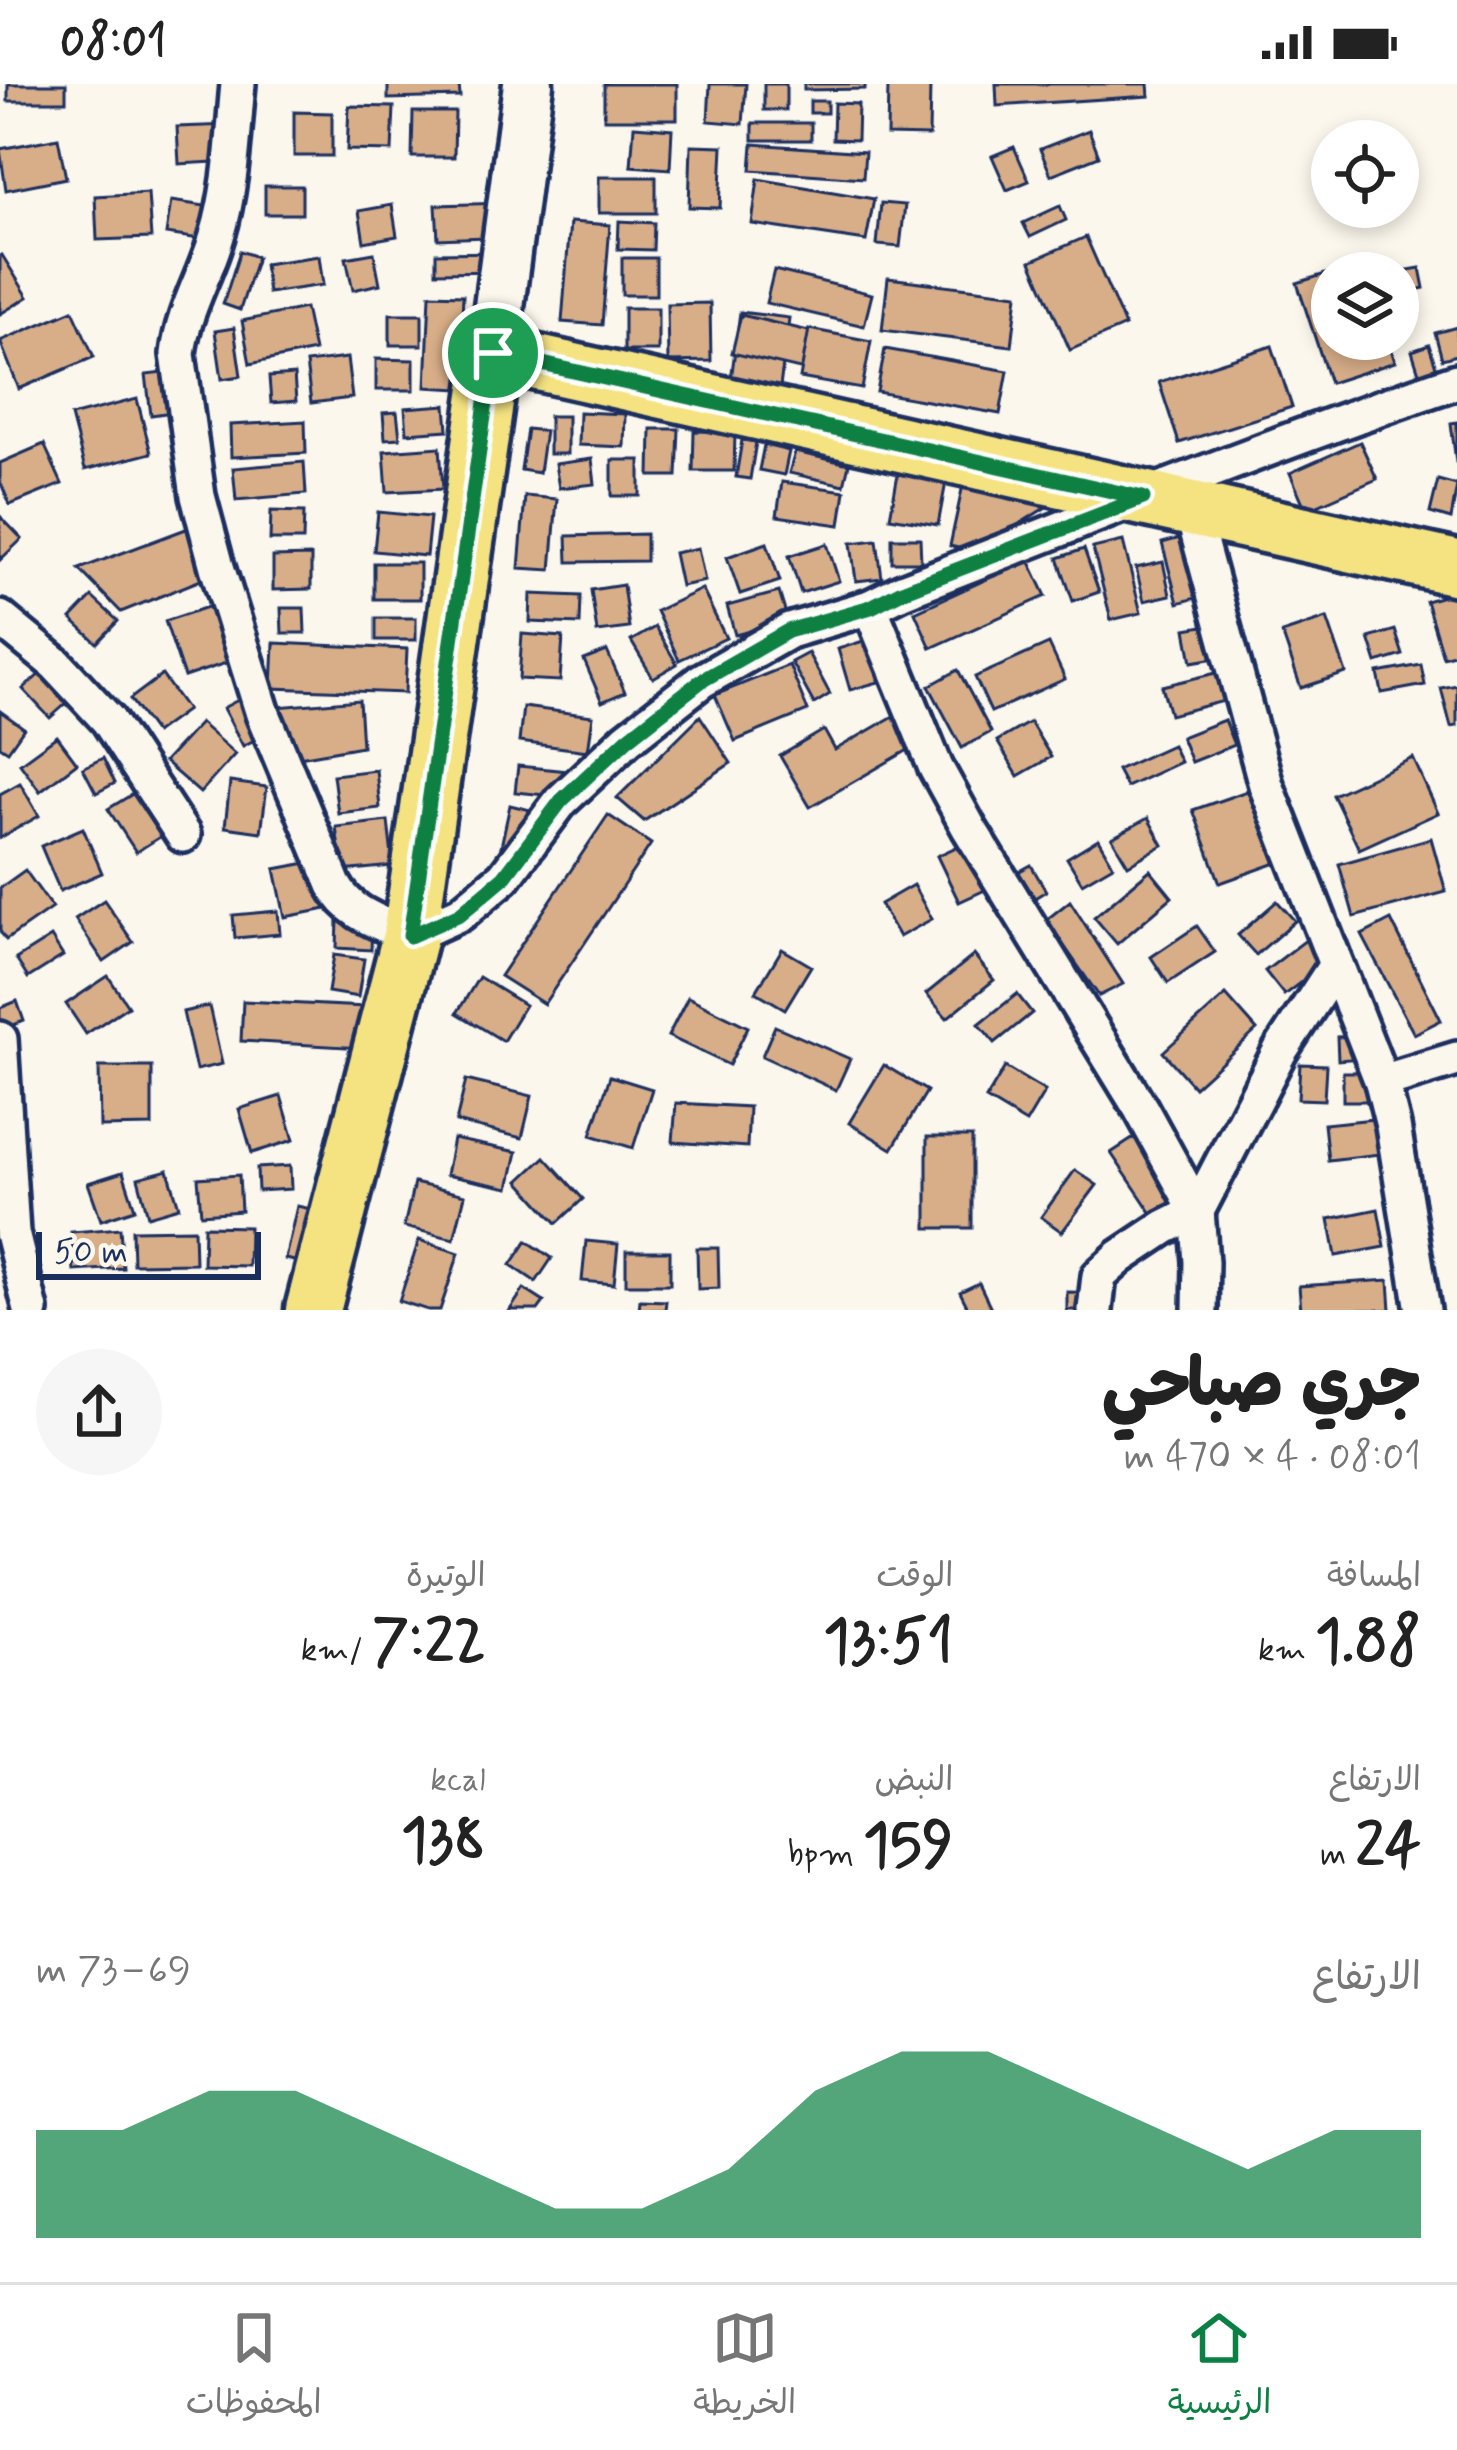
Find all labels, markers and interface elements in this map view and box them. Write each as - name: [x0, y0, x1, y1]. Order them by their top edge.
- text: 08:01: [60, 13, 166, 72]
- map controls: [1311, 120, 1419, 360]
- button: locate: [1311, 120, 1419, 228]
- button: layers: [1311, 252, 1419, 360]
- pin: [442, 302, 544, 404]
- icon: arrive: [460, 320, 526, 386]
- scale bar: [36, 1226, 261, 1279]
- text: 50 m: [54, 1231, 128, 1275]
- text: جري صباحي: [1102, 1344, 1421, 1430]
- button: share: [36, 1349, 162, 1475]
- text: 08:01 · 4 × 470 m: [1124, 1432, 1421, 1483]
- text: الوتيرة: [406, 1555, 486, 1599]
- text: الوقت: [876, 1555, 953, 1599]
- text: المسافة: [1327, 1555, 1421, 1599]
- text: 7:22: [372, 1604, 486, 1683]
- text: 13:51: [823, 1604, 953, 1683]
- text: 1.88: [1315, 1604, 1421, 1683]
- text: /km: [301, 1629, 372, 1673]
- text: km: [1258, 1629, 1315, 1673]
- text: kcal: [430, 1759, 486, 1803]
- text: النبض: [874, 1759, 953, 1803]
- text: الارتفاع: [1328, 1759, 1421, 1803]
- text: 138: [401, 1803, 486, 1882]
- text: 159: [863, 1808, 953, 1887]
- text: 24: [1355, 1808, 1421, 1887]
- text: bpm: [788, 1833, 863, 1877]
- text: m: [1320, 1833, 1355, 1877]
- text: 69–73 m: [36, 1946, 191, 1997]
- text: الارتفاع: [1312, 1953, 1421, 2004]
- tab: المحفوظات: [186, 2305, 322, 2431]
- tab: الخريطة: [693, 2305, 796, 2431]
- tab: الرئيسية: [1168, 2305, 1271, 2431]

